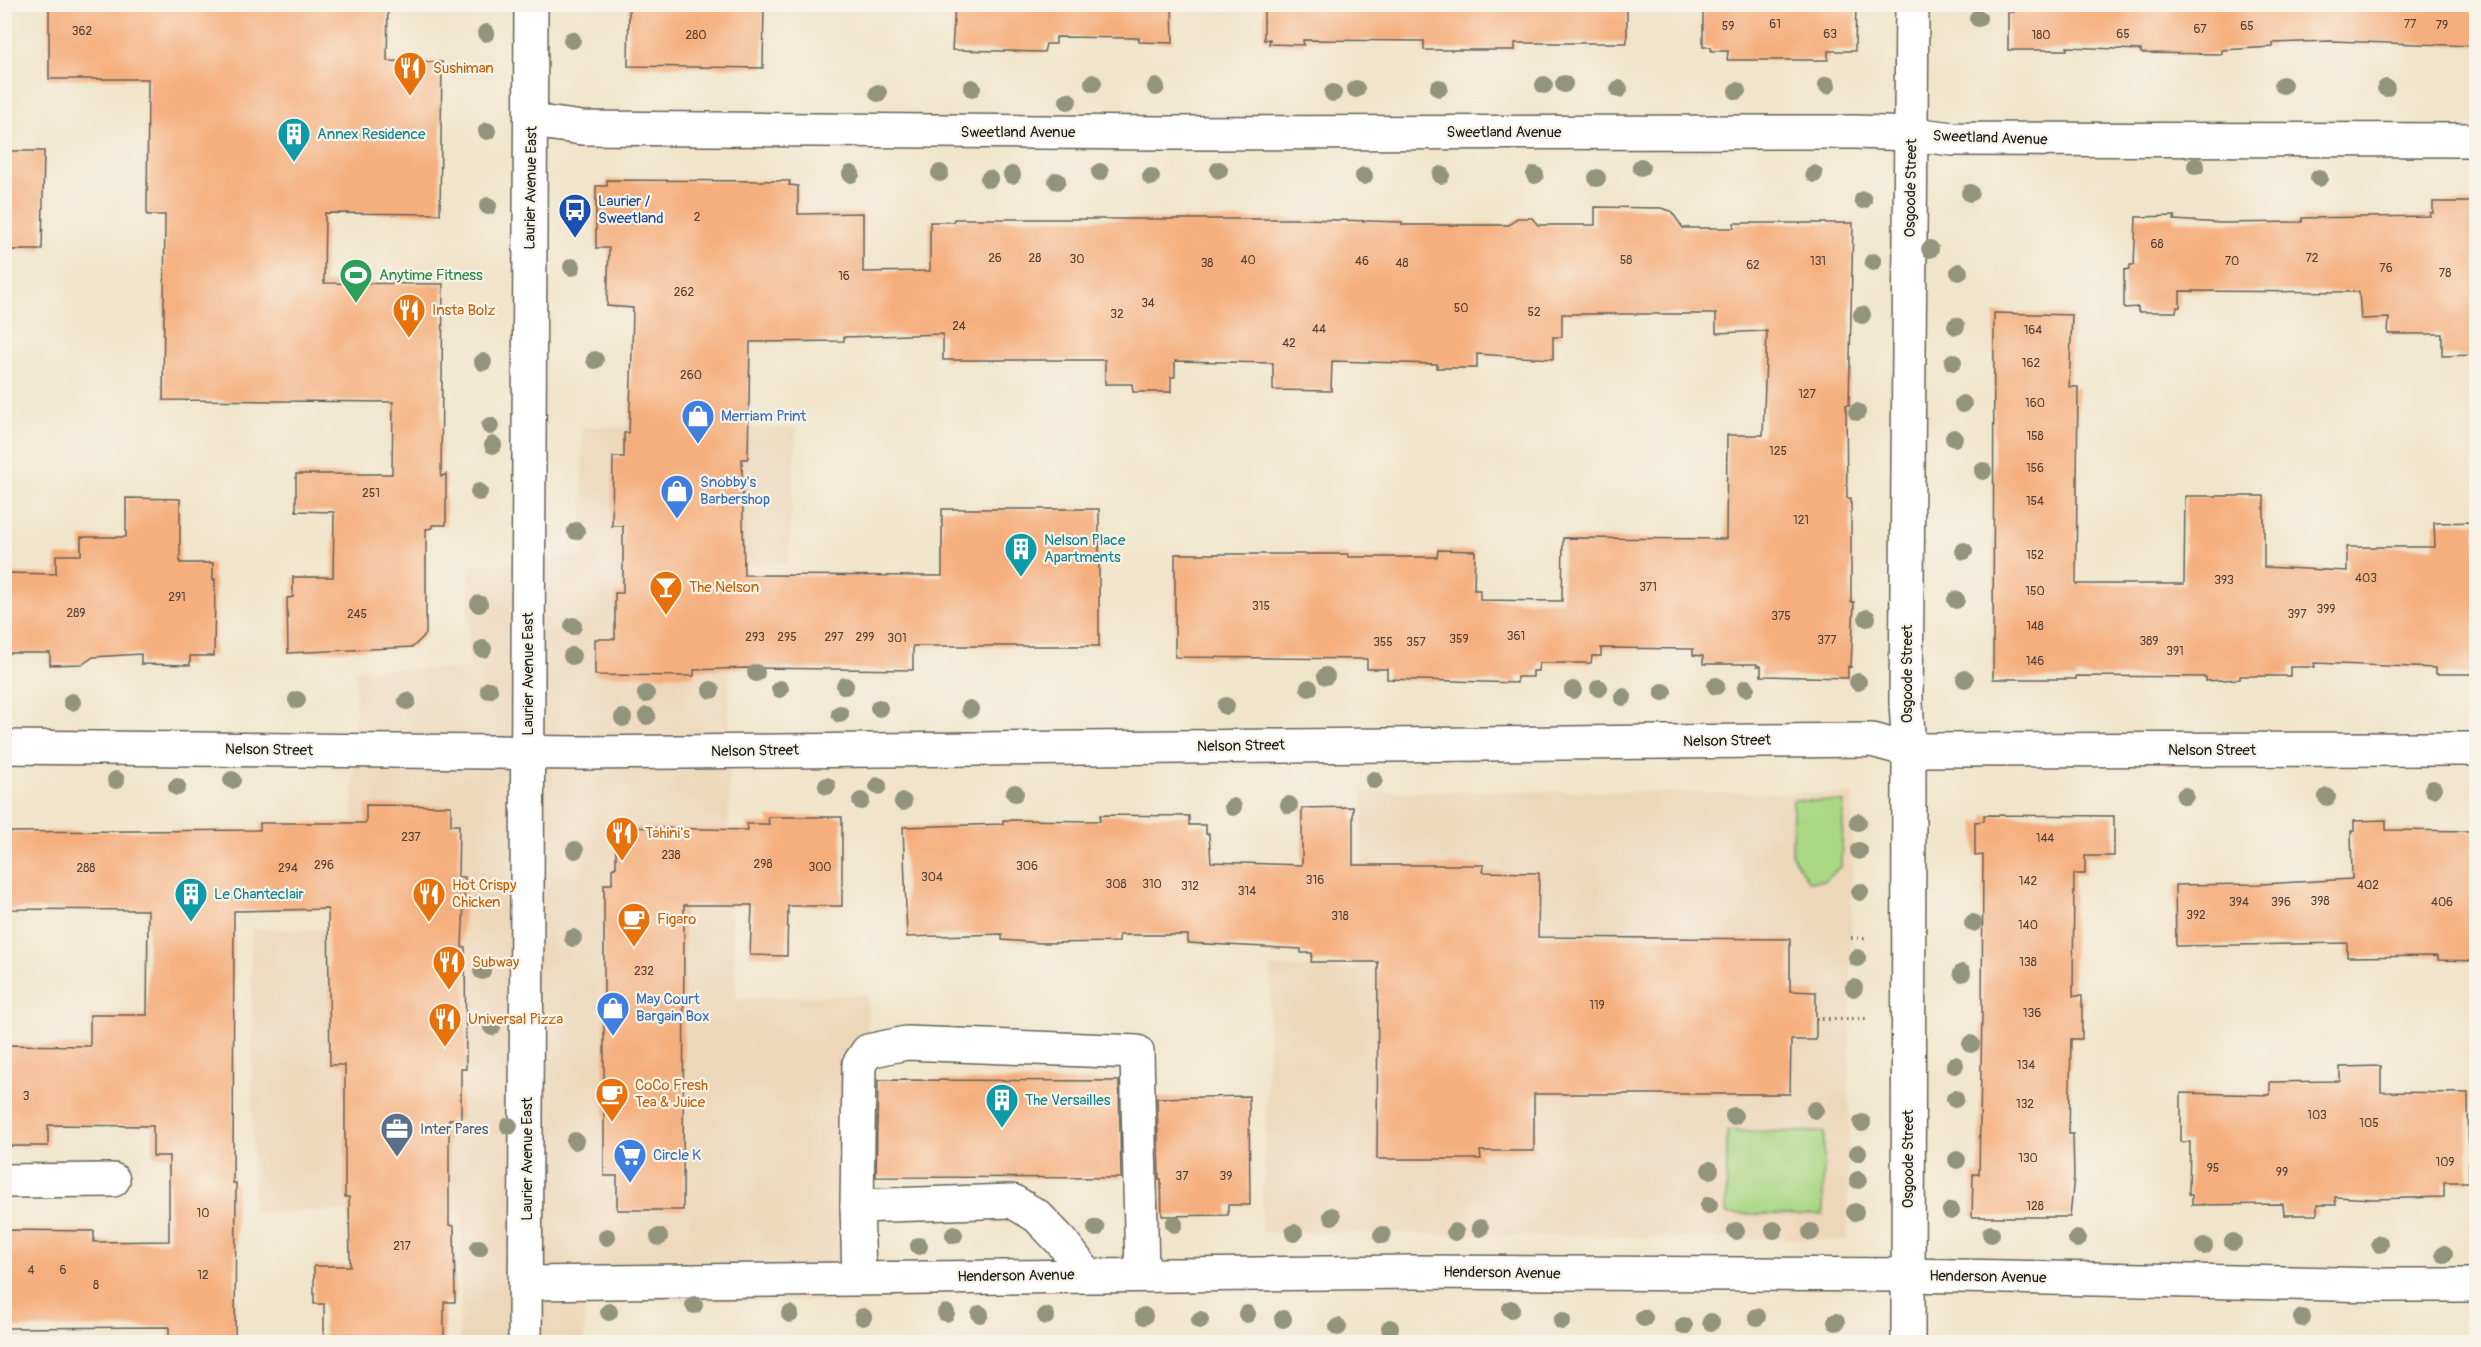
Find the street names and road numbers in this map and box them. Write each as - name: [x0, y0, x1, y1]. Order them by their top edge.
- street label: Sweetland Avenue: [960, 123, 1076, 142]
- street label: Sweetland Avenue: [1446, 123, 1562, 142]
- street label: Laurier Avenue East: [520, 125, 542, 250]
- street label: Sweetland Avenue: [1932, 126, 2048, 150]
- street label: Osgoode Street: [1901, 138, 1921, 238]
- street label: Laurier Avenue East: [519, 611, 538, 736]
- street label: Osgoode Street: [1898, 624, 1917, 723]
- street label: Nelson Street: [1683, 731, 1772, 751]
- street label: Nelson Street: [1197, 736, 1286, 756]
- street label: Nelson Street: [225, 740, 314, 760]
- street label: Nelson Street: [711, 741, 800, 761]
- street label: Nelson Street: [2168, 741, 2257, 760]
- street label: Laurier Avenue East: [518, 1096, 537, 1221]
- street label: Osgoode Street: [1899, 1109, 1918, 1208]
- street label: Henderson Avenue: [1443, 1262, 1561, 1284]
- street label: Henderson Avenue: [957, 1265, 1075, 1287]
- street label: Henderson Avenue: [1929, 1266, 2047, 1288]

